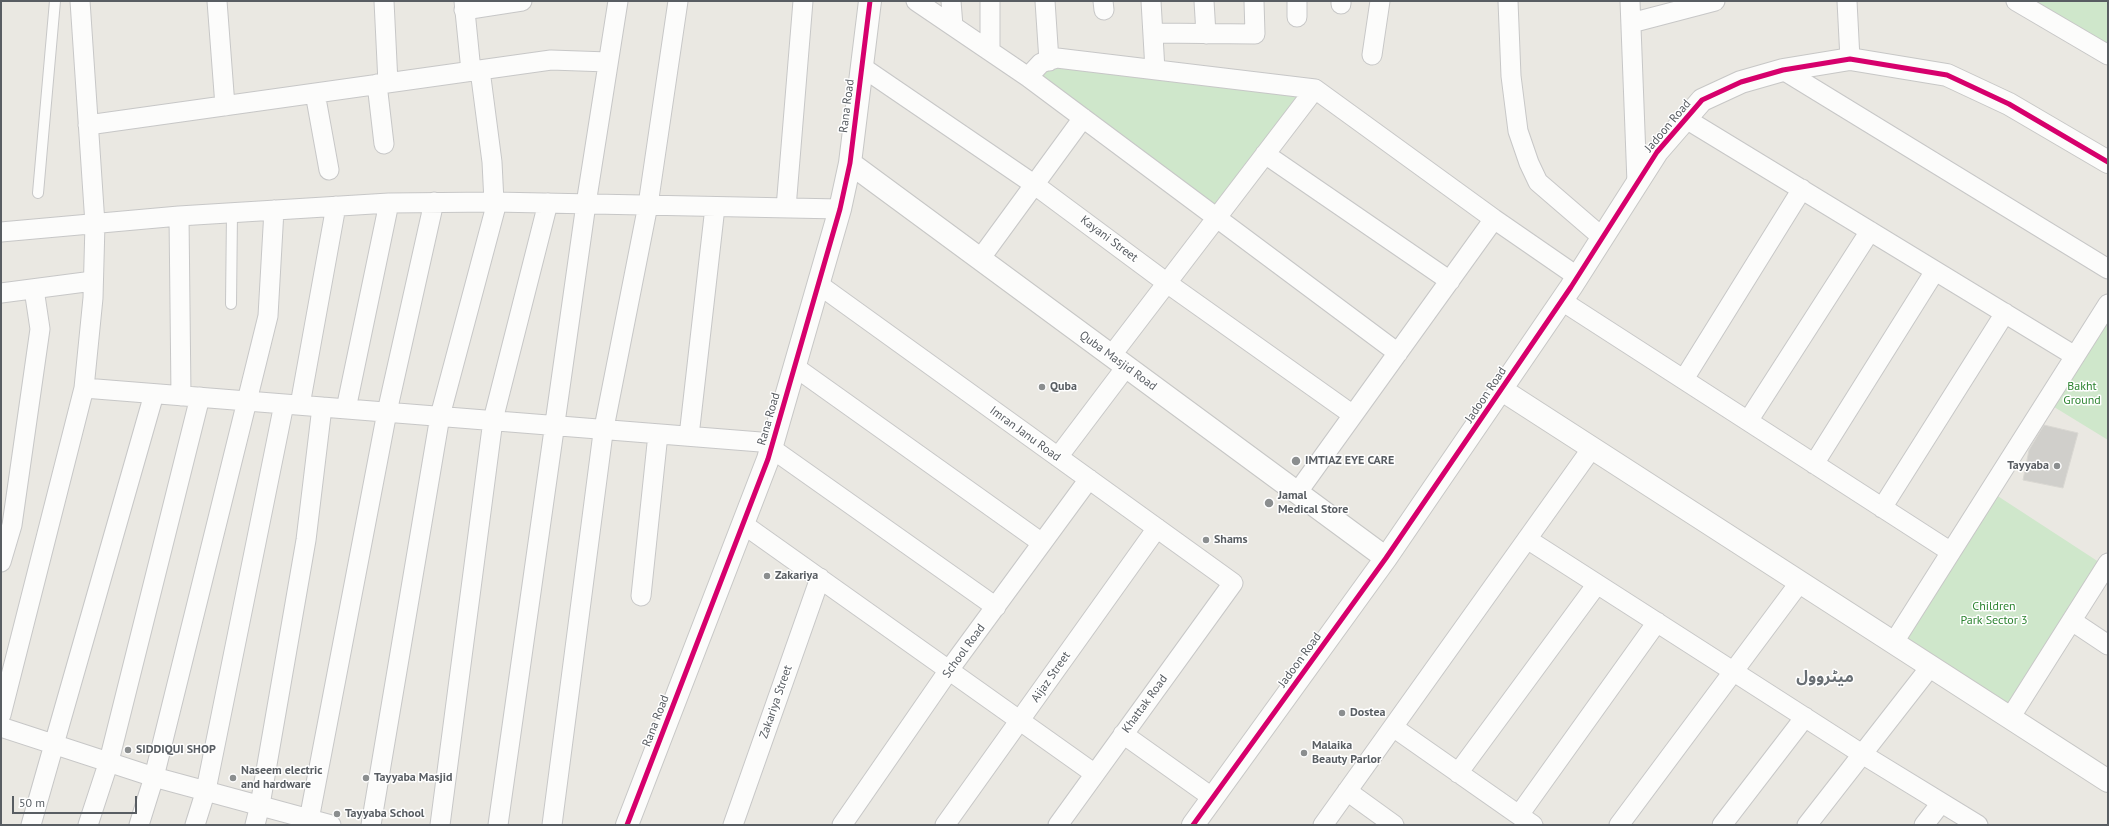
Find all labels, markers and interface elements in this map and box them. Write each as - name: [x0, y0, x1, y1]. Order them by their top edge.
- street label: Rana Road: [837, 78, 857, 134]
- street label: Jadoon Road: [1642, 97, 1694, 155]
- street label: Kayani Street: [1077, 213, 1141, 265]
- street label: Quba Masjid Road: [1076, 328, 1160, 394]
- street label: Jadoon Road: [1462, 364, 1510, 426]
- place label: Quba: [1050, 380, 1077, 394]
- park label: Bakht Ground: [2063, 380, 2101, 408]
- marker: Quba: [1037, 382, 1047, 392]
- street label: Rana Road: [755, 391, 783, 447]
- street label: Imran Janu Road: [987, 403, 1063, 465]
- place label: IMTIAZ EYE CARE: [1305, 454, 1394, 468]
- marker: IMTIAZ EYE CARE: [1290, 455, 1302, 467]
- place label: Tayyaba: [2007, 459, 2049, 473]
- marker: Tayyaba: [2052, 461, 2062, 471]
- place label: Jamal Medical Store: [1278, 489, 1348, 517]
- marker: Jamal Medical Store: [1263, 497, 1275, 509]
- place label: Shams: [1214, 533, 1248, 547]
- marker: Shams: [1201, 535, 1211, 545]
- place label: Zakariya: [775, 569, 818, 583]
- marker: Zakariya: [762, 571, 772, 581]
- park label: Children Park Sector 3: [1960, 600, 2028, 628]
- street label: School Road: [940, 621, 988, 681]
- street label: Jadoon Road: [1275, 630, 1325, 690]
- street label: Aijaz Street: [1028, 649, 1074, 705]
- street label: Zakariya Street: [757, 663, 795, 741]
- district label: میٹروول: [1796, 667, 1854, 687]
- street label: Khattak Road: [1119, 672, 1171, 736]
- street label: Rana Road: [640, 693, 672, 749]
- place label: Dostea: [1350, 706, 1385, 720]
- marker: Dostea: [1337, 708, 1347, 718]
- place label: Malaika Beauty Parlor: [1312, 739, 1381, 767]
- place label: SIDDIQUI SHOP: [136, 743, 216, 757]
- marker: SIDDIQUI SHOP: [123, 745, 133, 755]
- marker: Malaika Beauty Parlor: [1299, 748, 1309, 758]
- place label: Naseem electric and hardware: [241, 764, 322, 792]
- place label: Tayyaba Masjid: [374, 771, 452, 785]
- marker: Naseem electric and hardware: [228, 773, 238, 783]
- marker: Tayyaba Masjid: [361, 773, 371, 783]
- scale bar: [14, 788, 139, 814]
- text: 50 m: [19, 795, 45, 810]
- place label: Tayyaba School: [345, 807, 424, 821]
- marker: Tayyaba School: [332, 809, 342, 819]

